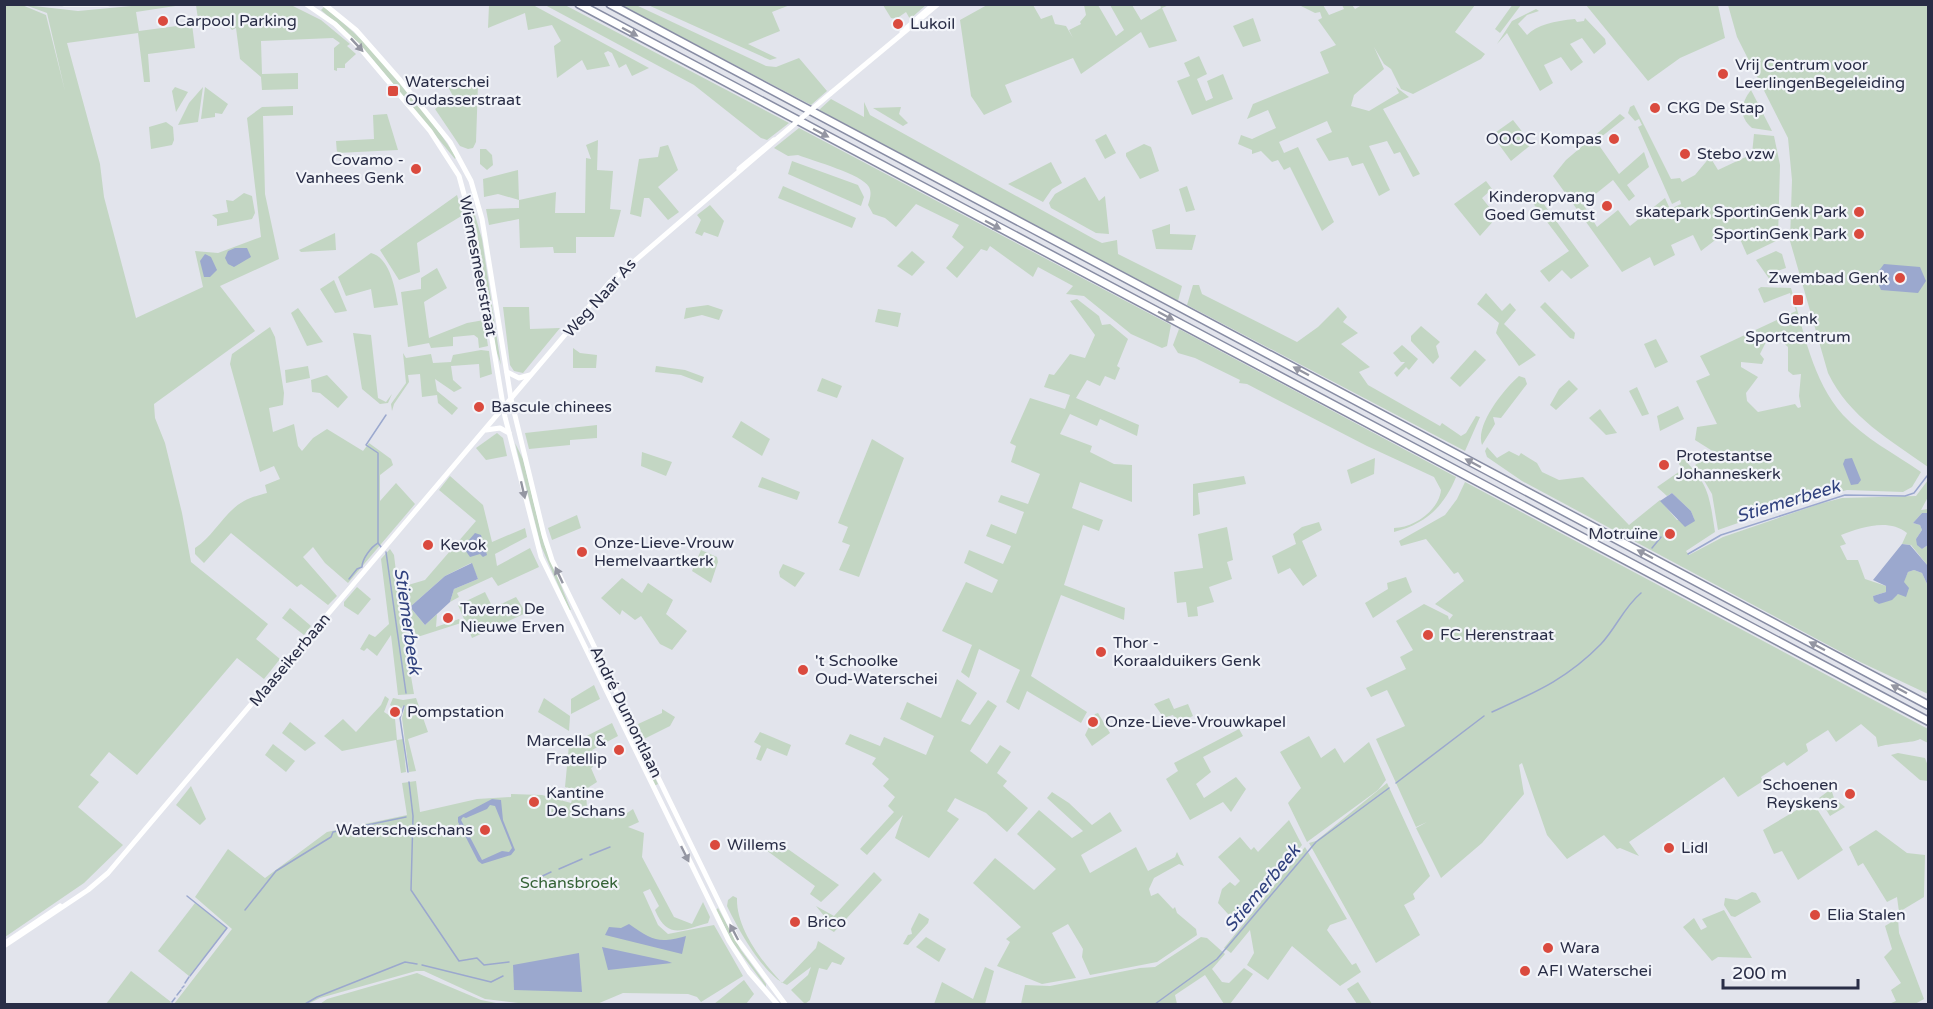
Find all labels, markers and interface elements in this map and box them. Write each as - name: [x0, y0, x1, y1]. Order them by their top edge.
- place label: Carpool Parking: [175, 11, 297, 31]
- marker: Carpool Parking: [156, 14, 170, 28]
- place label: Lukoil: [910, 14, 955, 34]
- marker: Lukoil: [891, 17, 905, 31]
- one-way arrow: [622, 27, 639, 37]
- one-way arrow: [350, 37, 363, 52]
- place label: Vrij Centrum voor LeerlingenBegeleiding: [1735, 55, 1905, 93]
- marker: Vrij Centrum voor LeerlingenBegeleiding: [1716, 67, 1730, 81]
- place label: Waterschei Oudasserstraat: [405, 72, 521, 110]
- marker: Waterschei Oudasserstraat: [386, 84, 400, 98]
- place label: CKG De Stap: [1667, 98, 1764, 118]
- marker: CKG De Stap: [1648, 101, 1662, 115]
- one-way arrow: [813, 128, 830, 138]
- place label: OOOC Kompas: [1486, 129, 1602, 149]
- marker: OOOC Kompas: [1607, 132, 1621, 146]
- place label: Stebo vzw: [1697, 144, 1775, 164]
- marker: Stebo vzw: [1678, 147, 1692, 161]
- place label: Covamo - Vanhees Genk: [296, 150, 404, 188]
- marker: Covamo - Vanhees Genk: [409, 162, 423, 176]
- place label: Kinderopvang Goed Gemutst: [1484, 187, 1595, 225]
- street label: Wiemesmeerstraat: [455, 194, 501, 338]
- marker: Kinderopvang Goed Gemutst: [1600, 199, 1614, 213]
- place label: skatepark SportinGenk Park: [1635, 202, 1847, 222]
- marker: skatepark SportinGenk Park: [1852, 205, 1866, 219]
- one-way arrow: [985, 220, 1002, 230]
- place label: SportinGenk Park: [1714, 224, 1847, 244]
- marker: SportinGenk Park: [1852, 227, 1866, 241]
- street label: Weg Naar As: [559, 254, 641, 342]
- place label: Zwembad Genk: [1769, 268, 1888, 288]
- marker: Zwembad Genk: [1893, 271, 1907, 285]
- marker: Genk Sportcentrum: [1791, 293, 1805, 307]
- place label: Genk Sportcentrum: [1745, 309, 1851, 347]
- one-way arrow: [1157, 311, 1174, 321]
- one-way arrow: [1292, 367, 1309, 376]
- place label: Bascule chinees: [491, 397, 612, 417]
- marker: Bascule chinees: [472, 400, 486, 414]
- place label: Protestantse Johanneskerk: [1676, 446, 1781, 484]
- one-way arrow: [1464, 458, 1481, 468]
- marker: Protestantse Johanneskerk: [1657, 458, 1671, 472]
- water label: Stiemerbeek: [1733, 474, 1844, 527]
- one-way arrow: [518, 481, 528, 499]
- place label: Motruïne: [1588, 524, 1658, 544]
- marker: Motruïne: [1663, 527, 1677, 541]
- place label: Onze-Lieve-Vrouw Hemelvaartkerk: [594, 533, 735, 571]
- place label: Kevok: [440, 535, 487, 555]
- marker: Kevok: [421, 538, 435, 552]
- marker: Onze-Lieve-Vrouw Hemelvaartkerk: [575, 545, 589, 559]
- one-way arrow: [1636, 549, 1653, 559]
- water label: Stiemerbeek: [390, 566, 427, 677]
- one-way arrow: [555, 567, 564, 584]
- place label: Taverne De Nieuwe Erven: [460, 599, 565, 637]
- street label: Maaseikerbaan: [245, 609, 335, 711]
- marker: Taverne De Nieuwe Erven: [441, 611, 455, 625]
- place label: FC Herenstraat: [1440, 625, 1554, 645]
- marker: FC Herenstraat: [1421, 628, 1435, 642]
- place label: Thor - Koraalduikers Genk: [1113, 633, 1261, 671]
- one-way arrow: [1809, 641, 1826, 651]
- street label: André Dumontlaan: [585, 643, 667, 781]
- marker: Thor - Koraalduikers Genk: [1094, 645, 1108, 659]
- place label: 't Schoolke Oud-Waterschei: [815, 651, 938, 689]
- marker: 't Schoolke Oud-Waterschei: [796, 663, 810, 677]
- one-way arrow: [1890, 684, 1907, 694]
- place label: Pompstation: [407, 702, 504, 722]
- marker: Pompstation: [388, 705, 402, 719]
- place label: Onze-Lieve-Vrouwkapel: [1105, 712, 1286, 732]
- marker: Onze-Lieve-Vrouwkapel: [1086, 715, 1100, 729]
- place label: Marcella & Fratellip: [526, 731, 607, 769]
- marker: Marcella & Fratellip: [612, 743, 626, 757]
- place label: Schoenen Reyskens: [1763, 775, 1838, 813]
- place label: Kantine De Schans: [546, 783, 625, 821]
- marker: Schoenen Reyskens: [1843, 787, 1857, 801]
- marker: Kantine De Schans: [527, 795, 541, 809]
- place label: Waterscheischans: [336, 820, 473, 840]
- marker: Waterscheischans: [478, 823, 492, 837]
- place label: Willems: [727, 835, 786, 855]
- marker: Willems: [708, 838, 722, 852]
- place label: Lidl: [1681, 838, 1708, 858]
- water label: Stiemerbeek: [1219, 839, 1306, 936]
- marker: Lidl: [1662, 841, 1676, 855]
- one-way arrow: [680, 846, 690, 863]
- park label: Schansbroek: [520, 873, 618, 893]
- place label: Elia Stalen: [1827, 905, 1906, 925]
- marker: Elia Stalen: [1808, 908, 1822, 922]
- place label: Brico: [807, 912, 846, 932]
- marker: Brico: [788, 915, 802, 929]
- one-way arrow: [729, 923, 739, 940]
- place label: Wara: [1560, 938, 1600, 958]
- marker: Wara: [1541, 941, 1555, 955]
- scale bar: [1723, 952, 1858, 990]
- place label: AFI Waterschei: [1537, 961, 1652, 981]
- text: 200 m: [1732, 962, 1787, 984]
- marker: AFI Waterschei: [1518, 964, 1532, 978]

